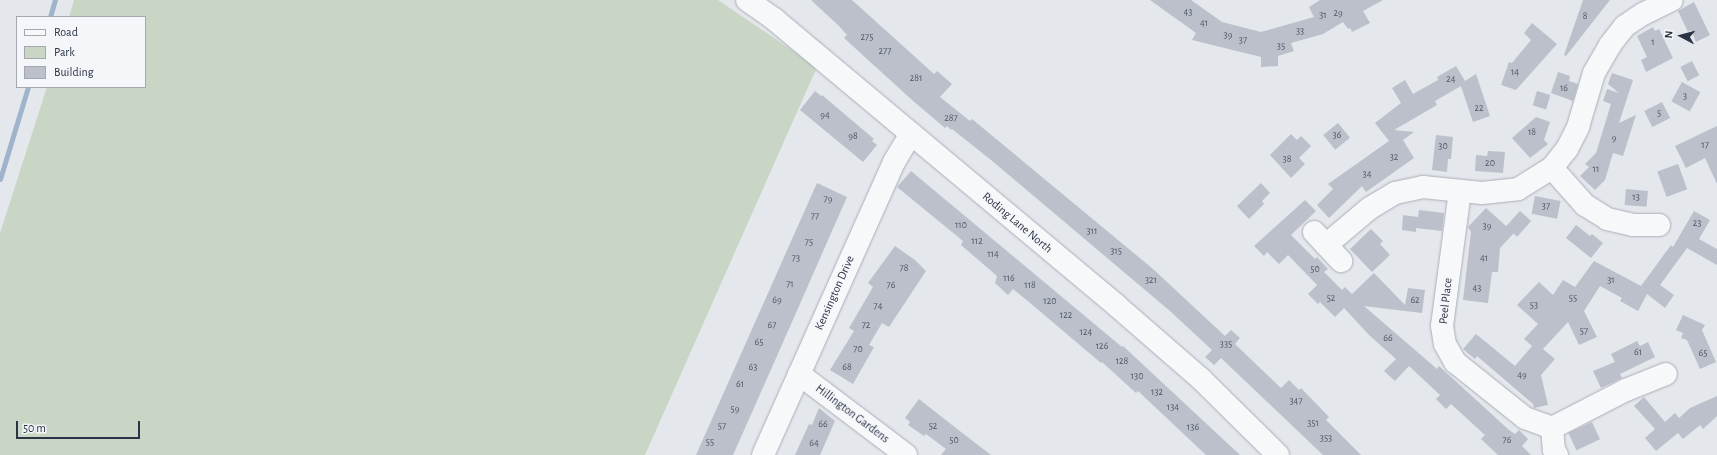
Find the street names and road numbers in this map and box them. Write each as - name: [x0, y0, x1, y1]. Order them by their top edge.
- street label: Roding Lane North: [979, 190, 1055, 256]
- street label: Kensington Drive: [812, 254, 858, 332]
- street label: Peel Place: [1436, 277, 1456, 325]
- street label: Hillington Gardens: [812, 382, 892, 446]

